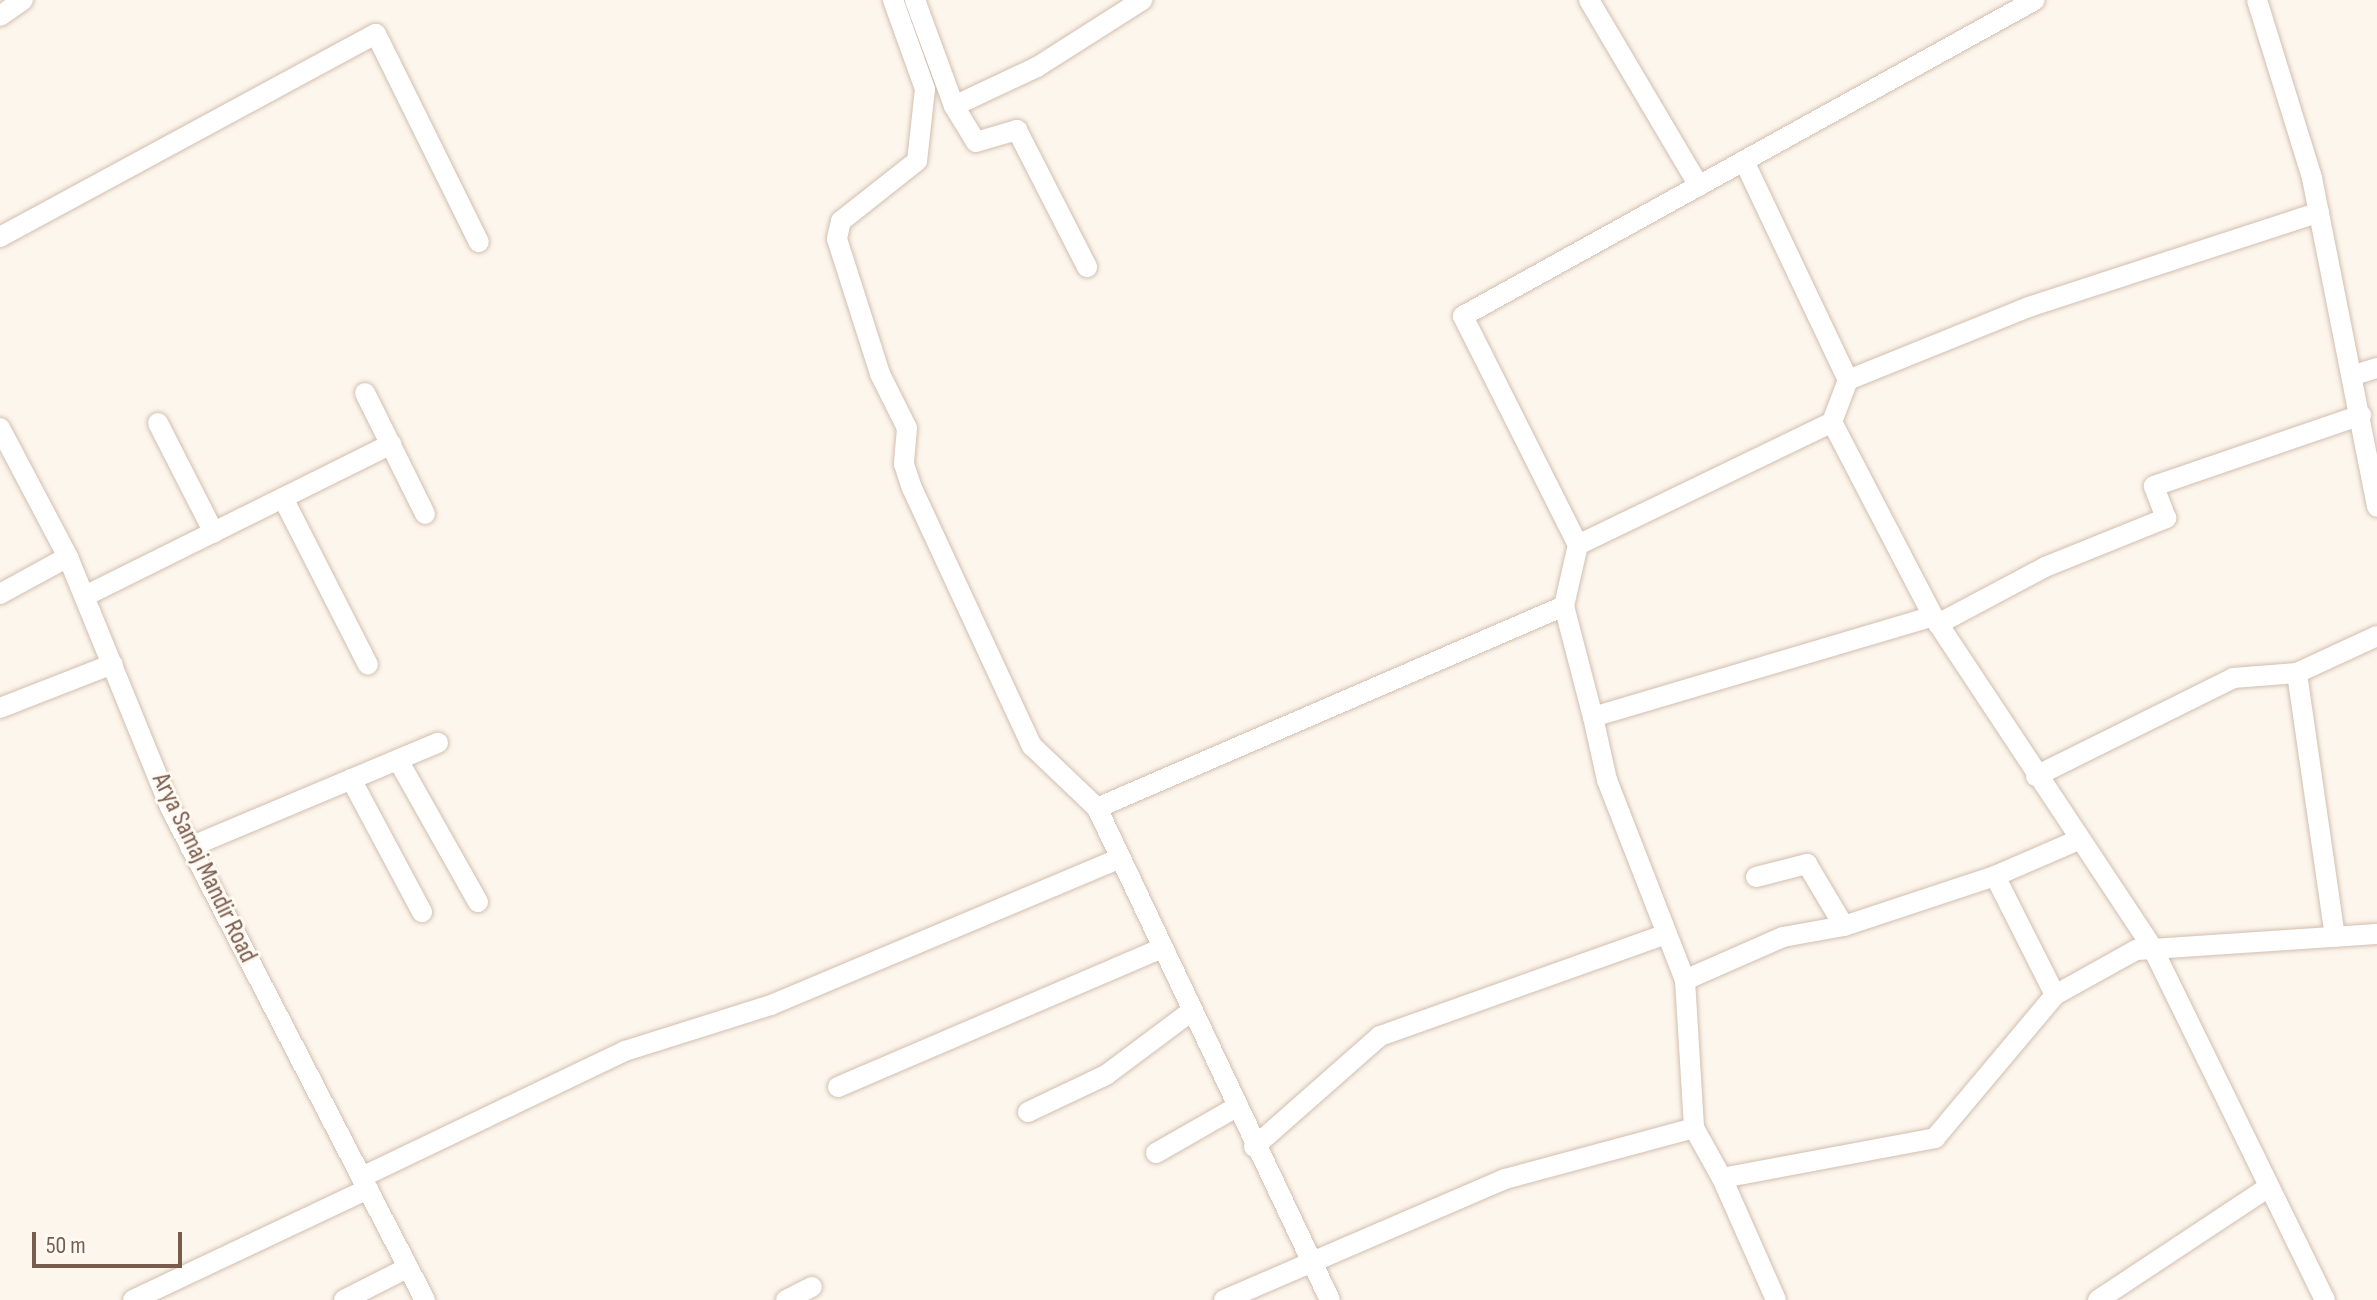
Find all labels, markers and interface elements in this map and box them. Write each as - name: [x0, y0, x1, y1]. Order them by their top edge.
- street label: Arya Samaj Mandir Road: [145, 768, 263, 968]
- scale bar: [36, 1216, 186, 1266]
- text: 50 m: [46, 1231, 86, 1260]

